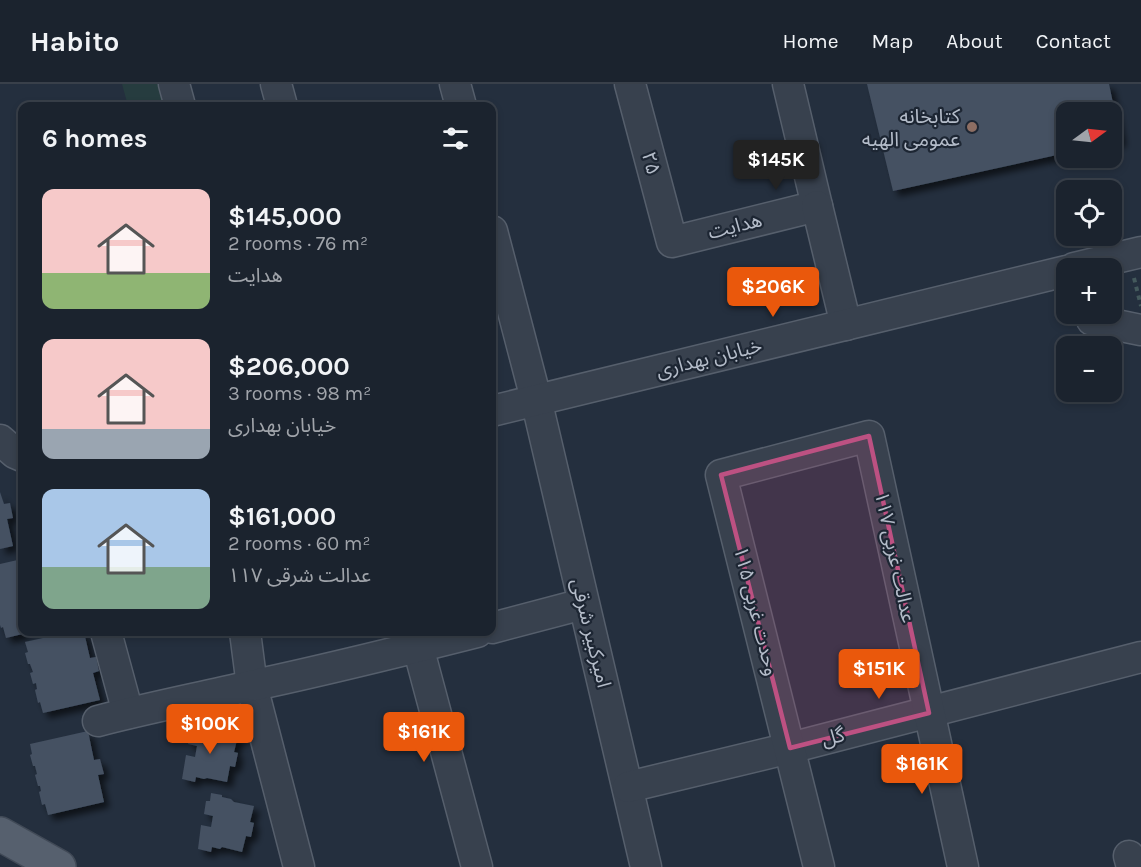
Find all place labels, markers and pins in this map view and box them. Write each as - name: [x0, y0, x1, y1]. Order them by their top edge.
- place label: کتابخانه عمومی الهیه: [862, 105, 961, 151]
- marker: کتابخانه عمومی الهیه: [965, 120, 979, 134]
- pin: $145K: [734, 140, 818, 191]
- pin: $206K: [731, 267, 815, 318]
- pin: $151K: [837, 649, 921, 700]
- pin: $100K: [168, 704, 252, 755]
- pin: $161K: [382, 712, 466, 763]
- pin: $161K: [880, 744, 964, 795]

